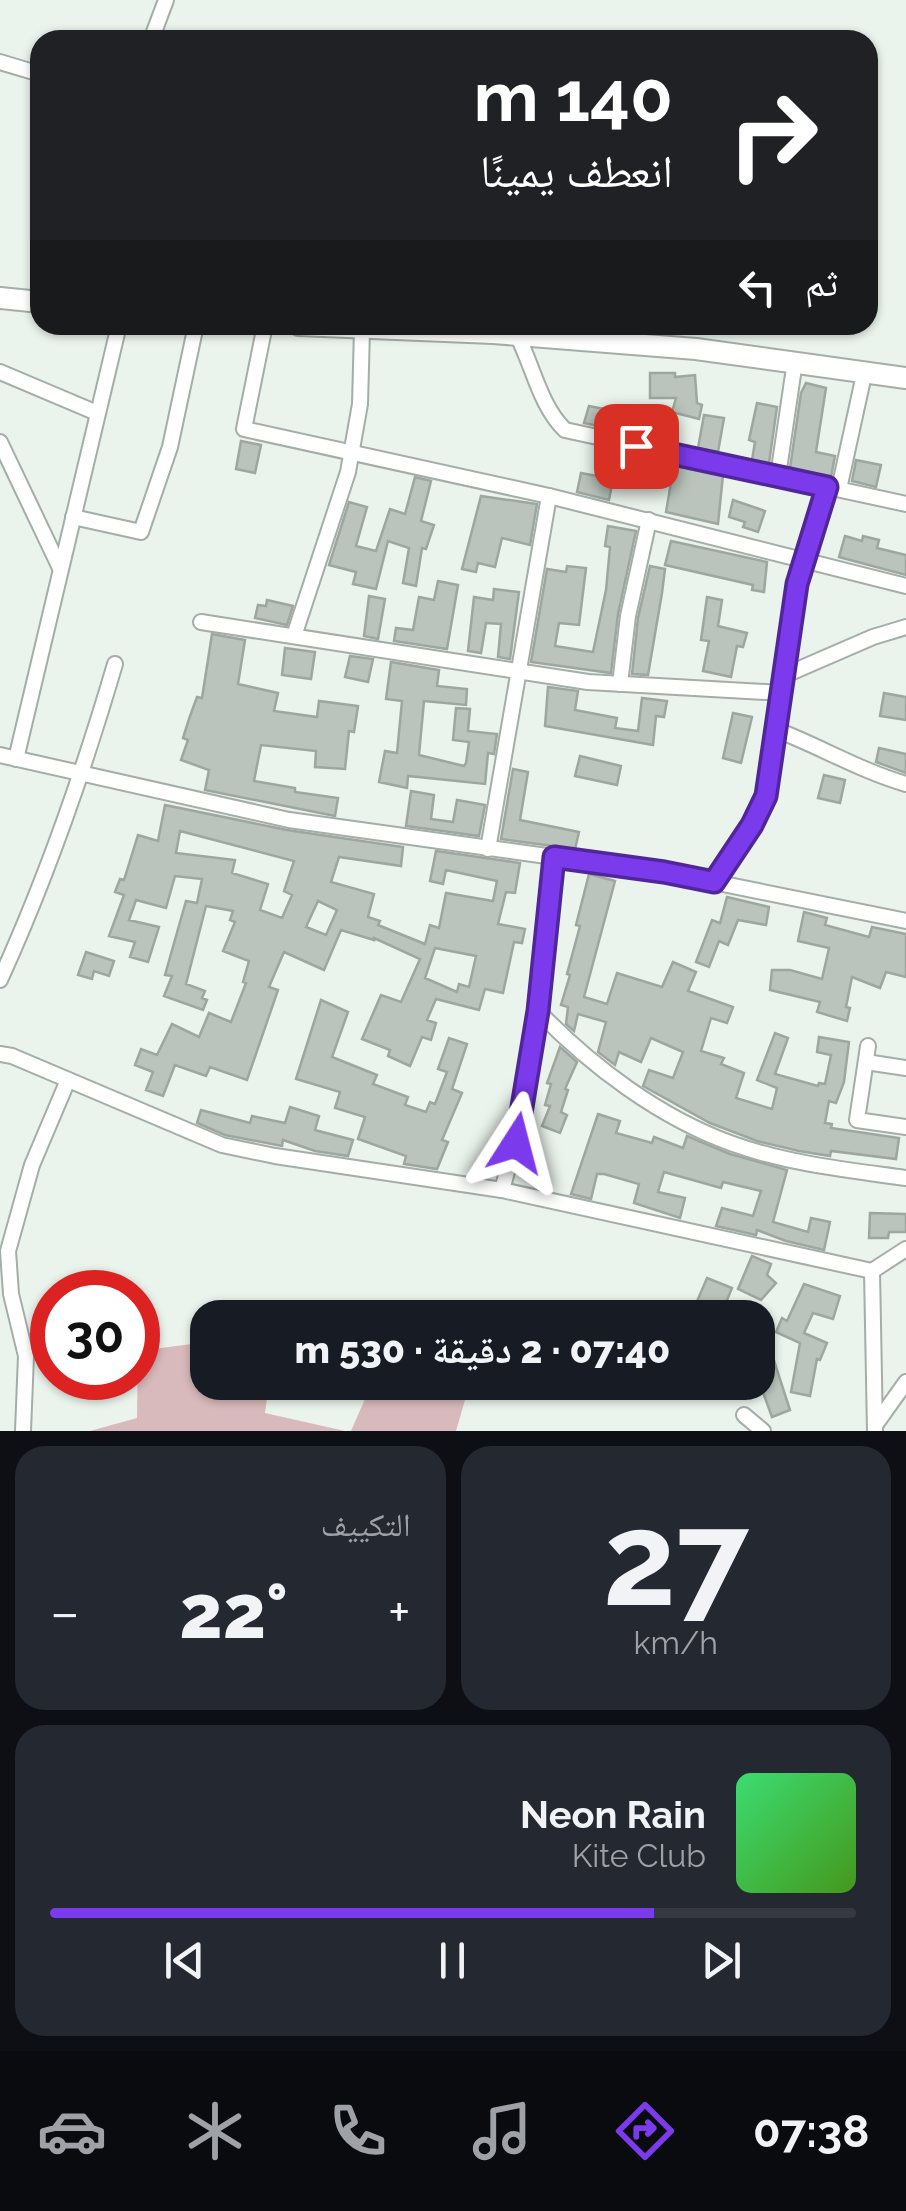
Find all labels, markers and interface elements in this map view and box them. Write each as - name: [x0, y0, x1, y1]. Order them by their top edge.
- text: 140 m: [473, 55, 673, 137]
- icon: right: [708, 70, 838, 200]
- text: انعطف يمينًا: [480, 145, 673, 198]
- icon: left: [730, 260, 785, 315]
- text: ثم: [805, 260, 838, 305]
- pin: [594, 404, 679, 489]
- icon: arrive: [609, 419, 664, 474]
- position arrow: [464, 1091, 568, 1195]
- speed limit sign: 30: [30, 1270, 160, 1400]
- text: 07:40 · 2 دقيقة · 530 m: [295, 1327, 670, 1372]
- text: 27: [603, 1483, 749, 1635]
- text: التكييف: [321, 1506, 411, 1543]
- text: 22°: [179, 1567, 288, 1656]
- text: −: [50, 1580, 80, 1645]
- text: +: [388, 1580, 411, 1645]
- text: km/h: [634, 1624, 718, 1661]
- text: Neon Rain: [520, 1792, 706, 1837]
- text: Kite Club: [572, 1837, 706, 1874]
- icon: previous: [157, 1933, 212, 1988]
- icon: pause: [425, 1933, 480, 1988]
- icon: next: [694, 1933, 749, 1988]
- icon: car: [37, 2096, 107, 2166]
- icon: climate: [180, 2096, 250, 2166]
- icon: phone: [323, 2096, 393, 2166]
- icon: music: [467, 2096, 537, 2166]
- icon: directions: [610, 2096, 680, 2166]
- text: 07:38: [753, 2105, 869, 2158]

